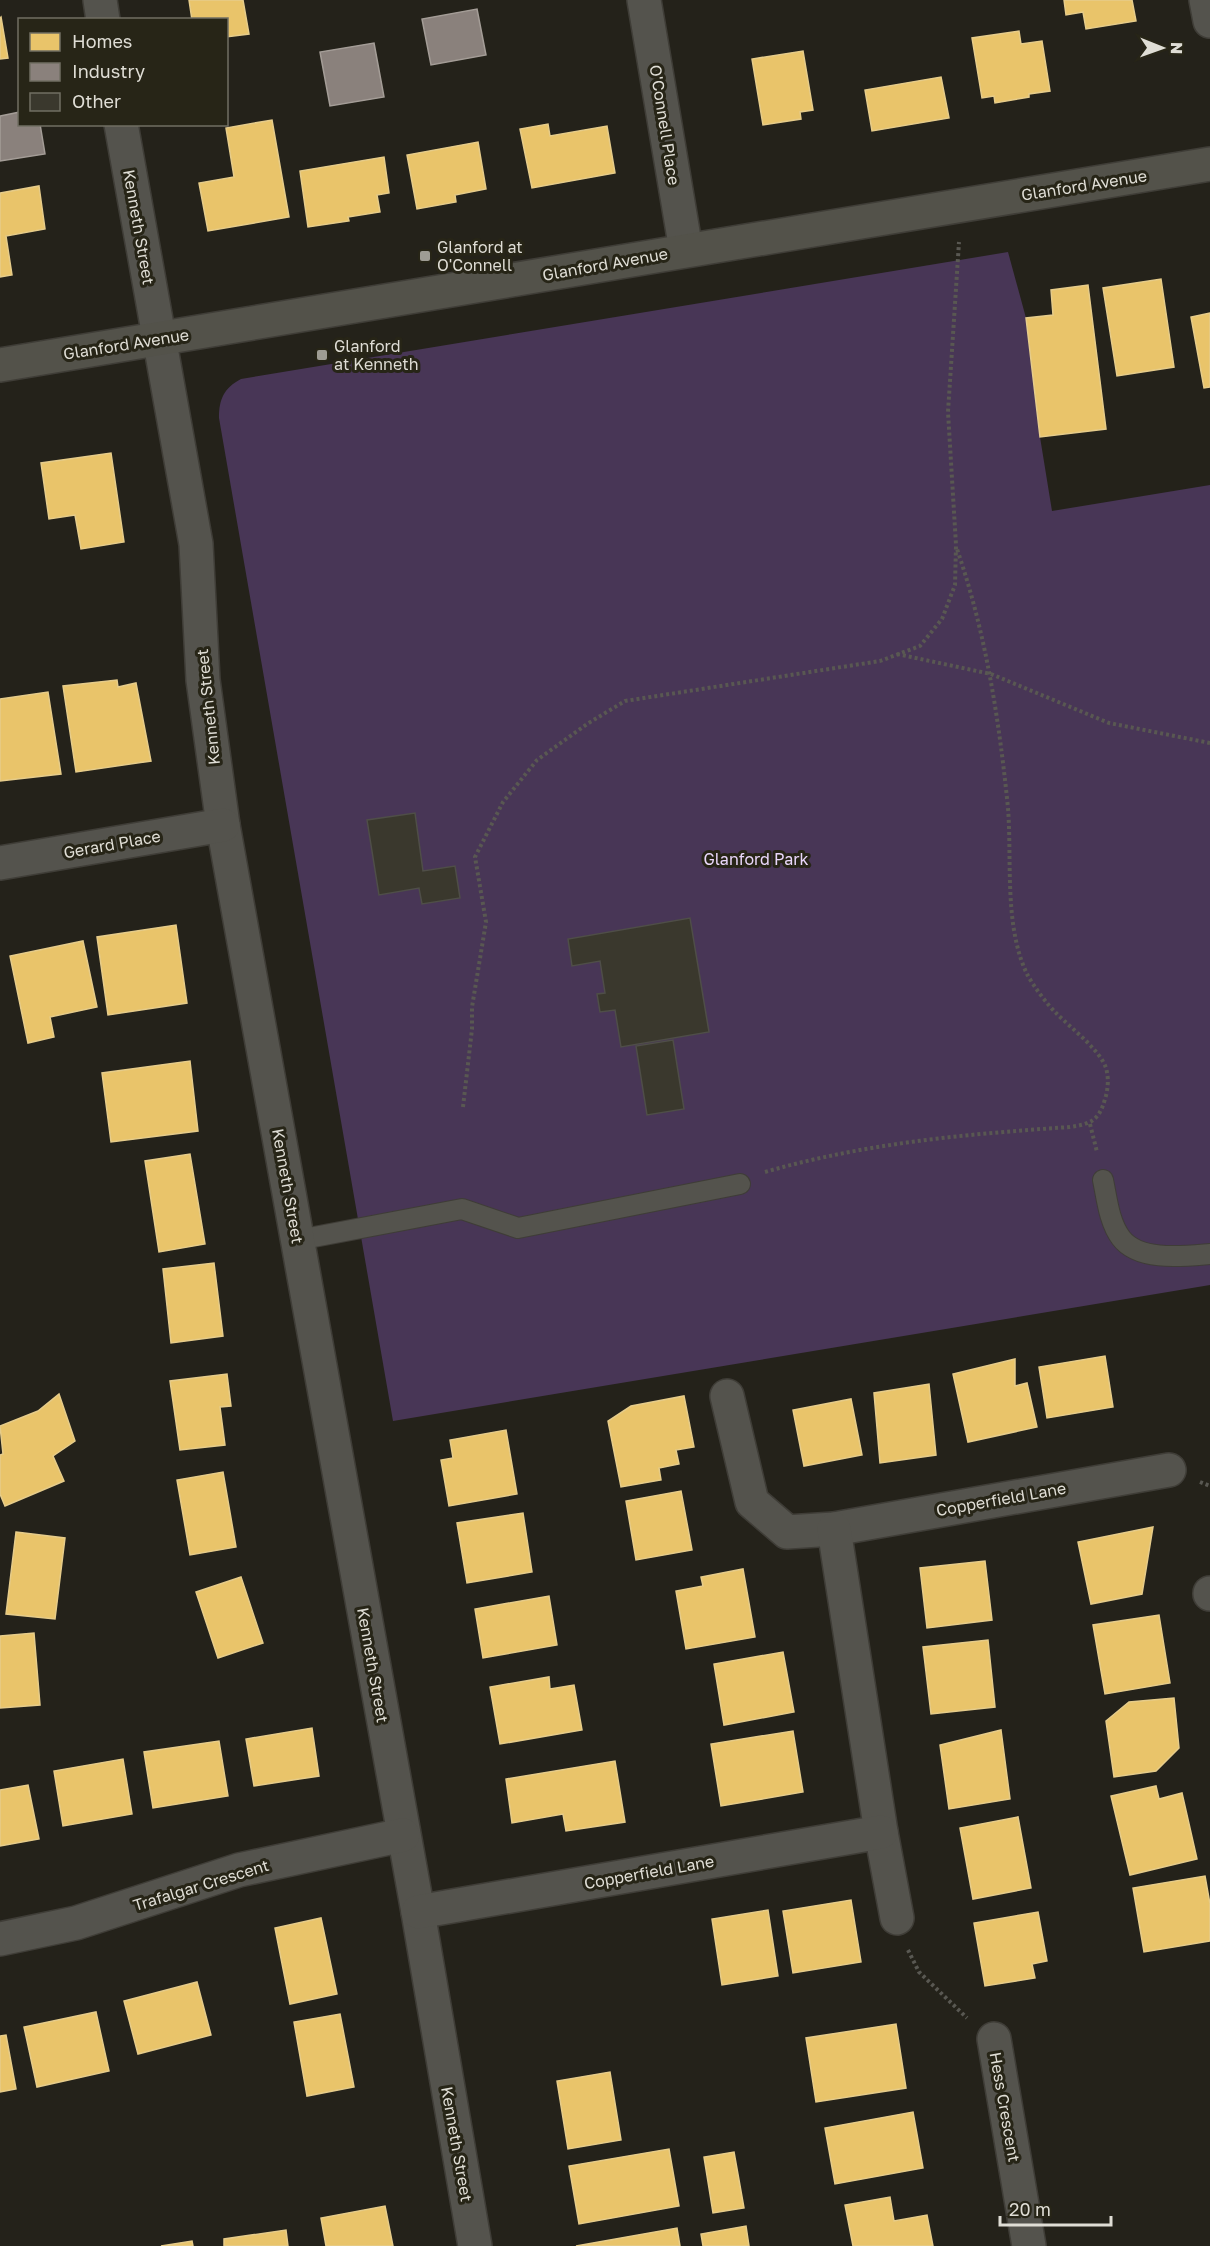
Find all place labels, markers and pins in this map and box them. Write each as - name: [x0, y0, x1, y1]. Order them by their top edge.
- place label: Glanford at O'Connell: [437, 237, 523, 275]
- marker: Glanford at O'Connell: [418, 249, 432, 263]
- place label: Glanford at Kenneth: [334, 336, 418, 374]
- marker: Glanford at Kenneth: [315, 348, 329, 362]

